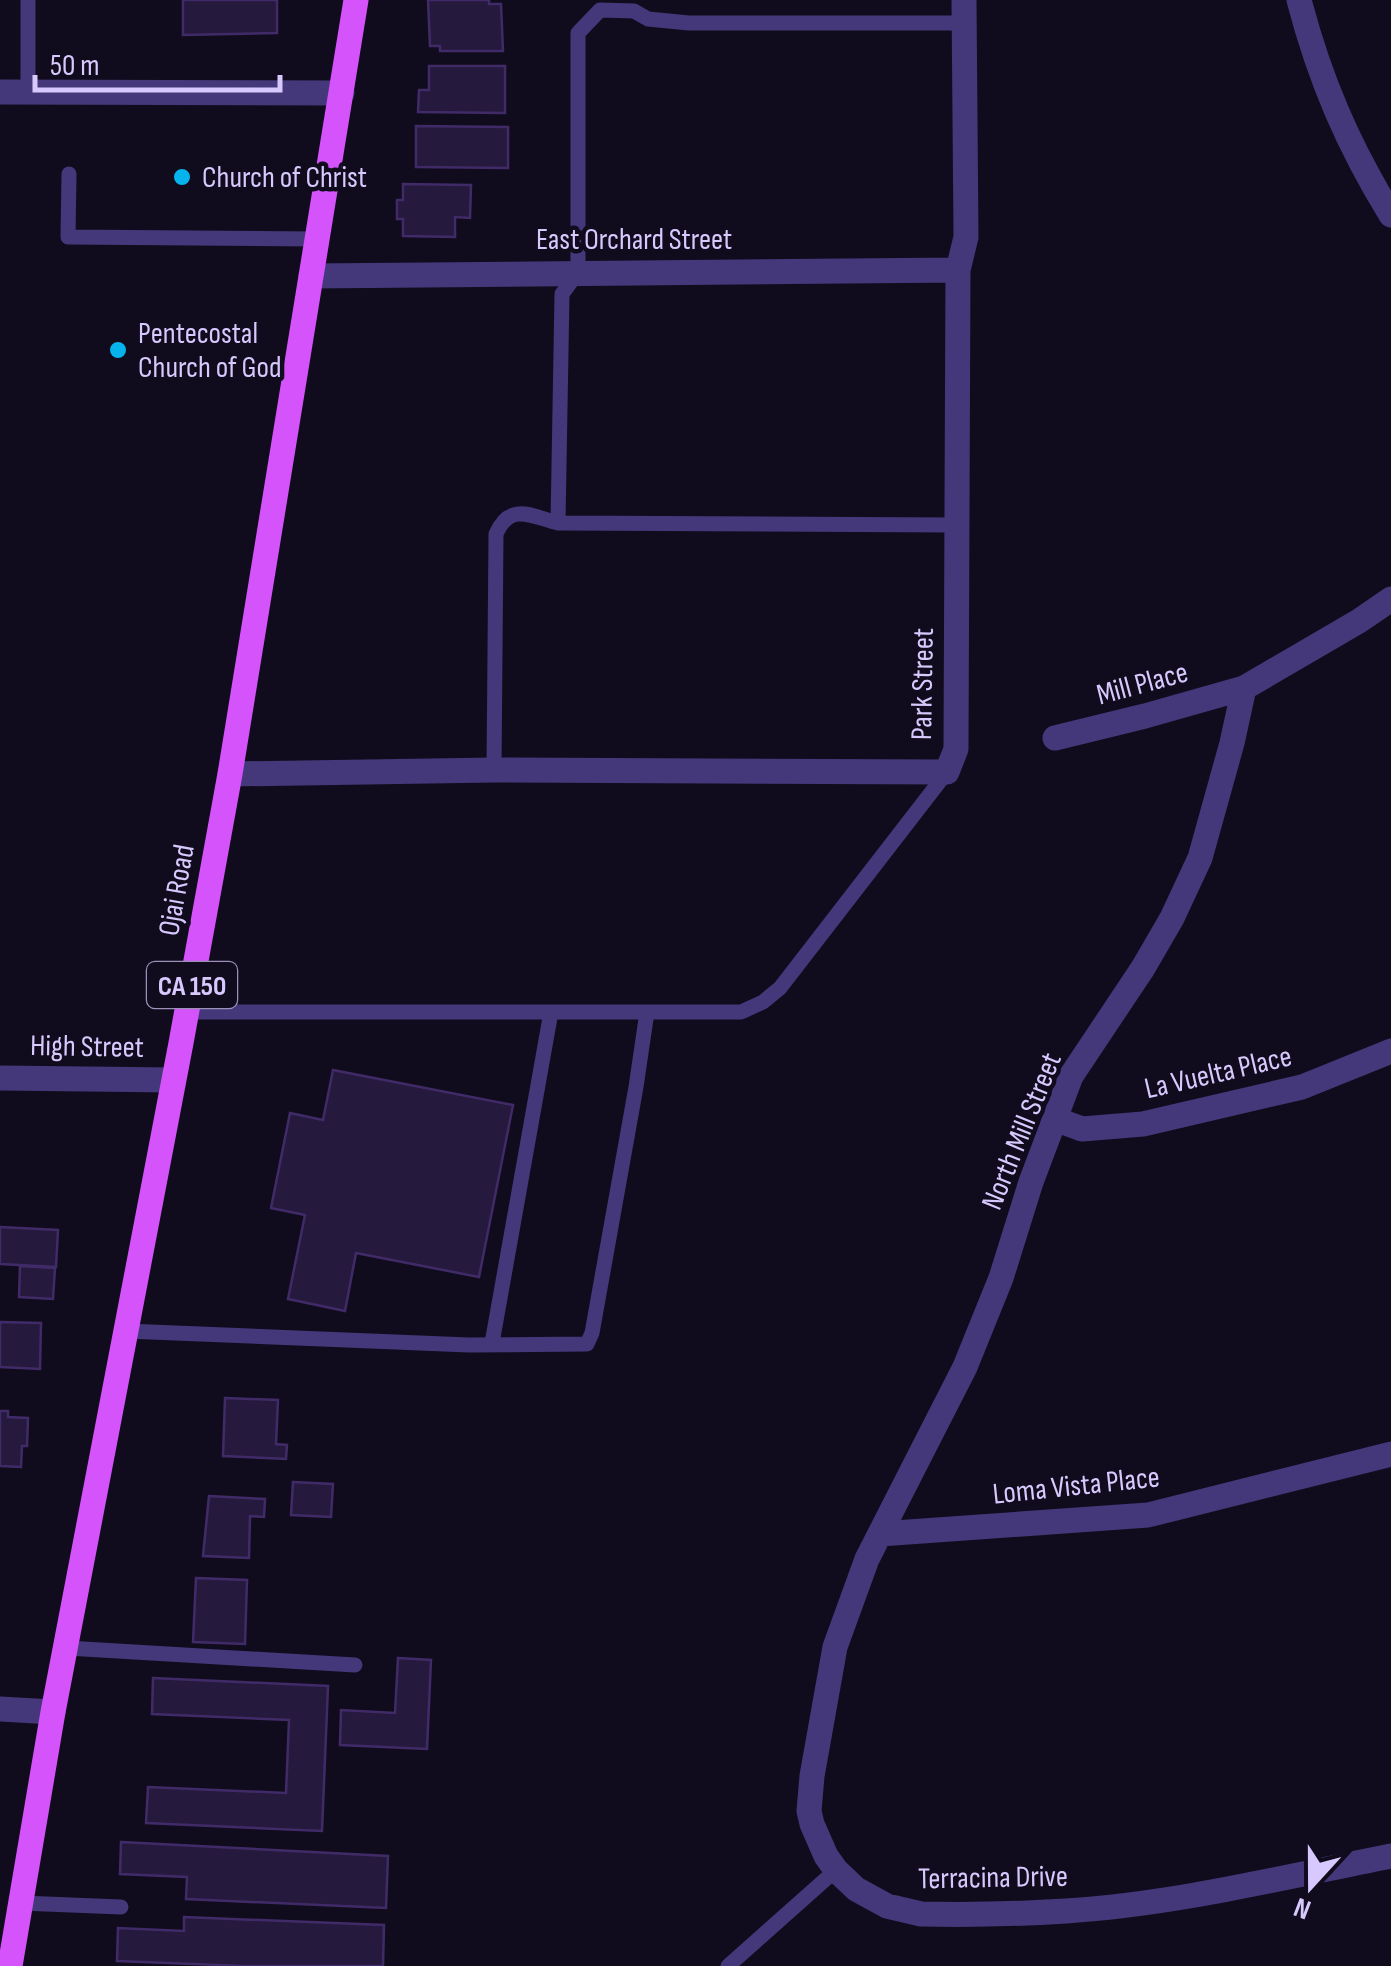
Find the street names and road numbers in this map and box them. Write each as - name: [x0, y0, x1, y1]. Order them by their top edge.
- street label: East Orchard Street: [536, 222, 732, 258]
- street label: Park Street: [904, 628, 942, 740]
- street label: Mill Place: [1093, 655, 1192, 713]
- street label: Ojai Road: [151, 842, 203, 939]
- road number: CA 150: [147, 962, 237, 1008]
- street label: High Street: [30, 1028, 144, 1066]
- street label: La Vuelta Place: [1141, 1039, 1295, 1107]
- street label: North Mill Street: [974, 1048, 1070, 1215]
- street label: Loma Vista Place: [991, 1459, 1161, 1513]
- street label: Terracina Drive: [918, 1859, 1068, 1897]

